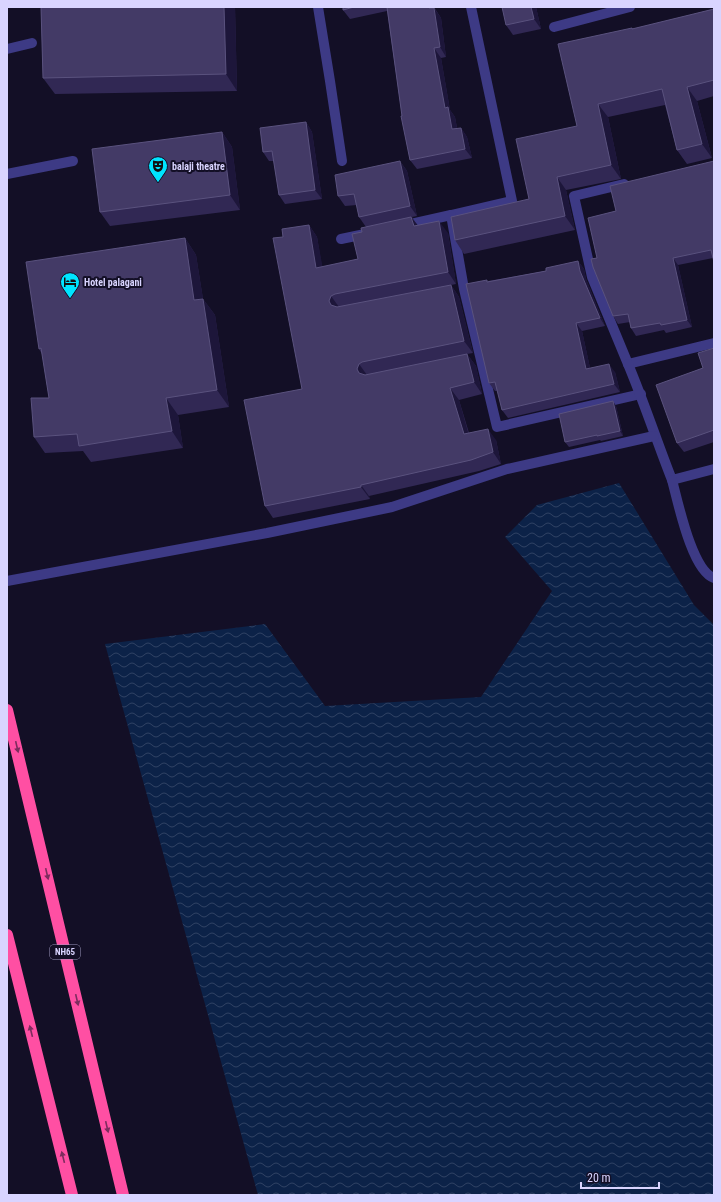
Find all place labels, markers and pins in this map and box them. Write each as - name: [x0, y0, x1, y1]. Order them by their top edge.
- theatre icon: balaji theatre: [147, 155, 169, 183]
- place label: balaji theatre: [172, 161, 225, 172]
- hotel icon: Hotel palagani: [59, 271, 81, 299]
- place label: Hotel palagani: [84, 277, 142, 288]

